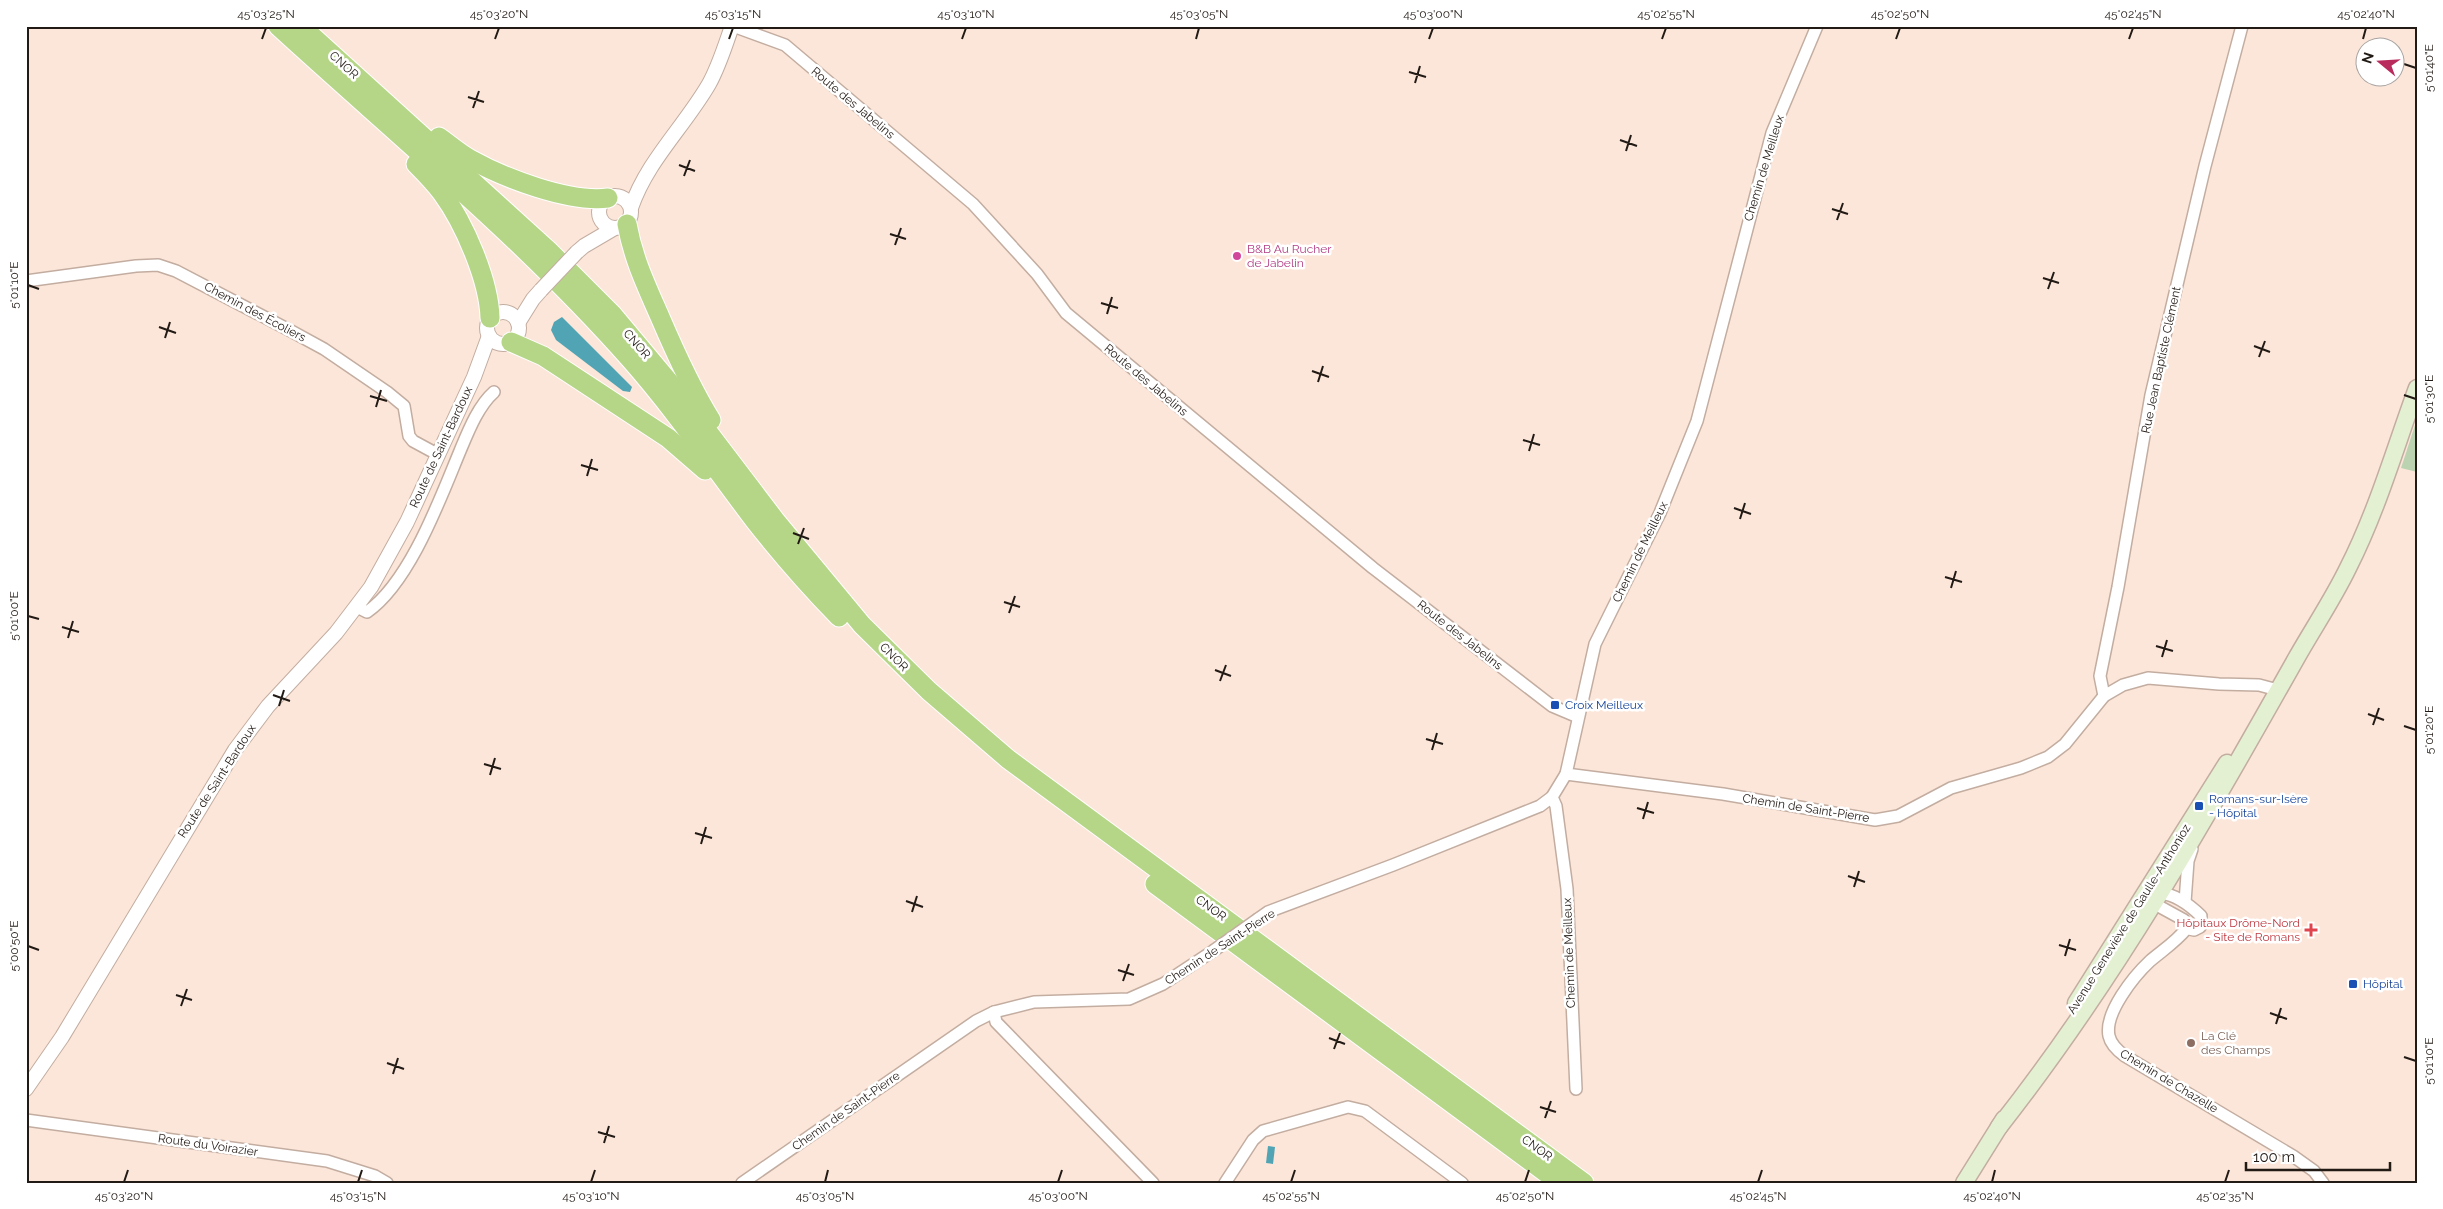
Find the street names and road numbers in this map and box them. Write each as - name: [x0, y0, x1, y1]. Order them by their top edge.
- street label: CNOR: [327, 48, 362, 82]
- street label: Route des Jabelins: [809, 64, 898, 142]
- street label: Chemin de Meilleux: [1741, 113, 1787, 223]
- street label: Chemin des Écoliers: [202, 279, 308, 345]
- street label: Rue Jean Baptiste Clément: [2139, 285, 2183, 435]
- street label: CNOR: [620, 326, 654, 362]
- street label: Route des Jabelins: [1102, 341, 1191, 419]
- street label: Route de Saint-Bardoux: [407, 384, 475, 510]
- street label: Chemin de Meilleux: [1610, 499, 1670, 605]
- street label: Route des Jabelins: [1415, 597, 1506, 673]
- street label: CNOR: [877, 640, 911, 674]
- street label: Route de Saint-Bardoux: [175, 722, 259, 840]
- street label: Chemin de Saint-Pierre: [1742, 791, 1870, 825]
- street label: Avenue Geneviève de Gaulle-Anthonioz: [2065, 822, 2194, 1016]
- street label: CNOR: [1193, 892, 1229, 924]
- street label: Chemin de Meilleux: [1560, 898, 1578, 1008]
- street label: Chemin de Saint-Pierre: [1162, 906, 1278, 988]
- street label: Chemin de Chazelle: [2118, 1046, 2220, 1116]
- street label: Chemin de Saint-Pierre: [789, 1068, 903, 1154]
- street label: Route du Voirazier: [157, 1131, 260, 1159]
- street label: CNOR: [1519, 1132, 1555, 1164]

